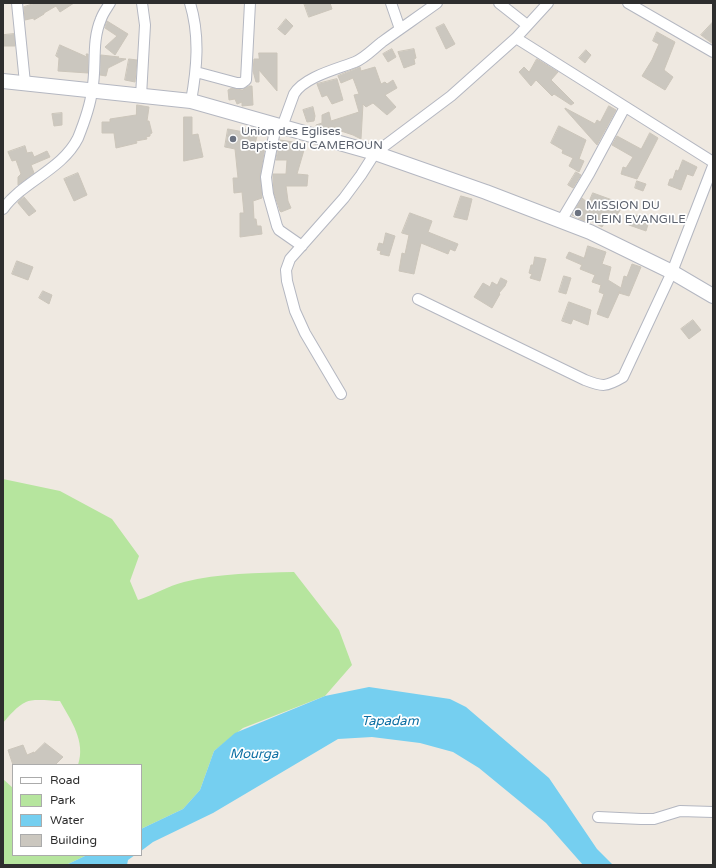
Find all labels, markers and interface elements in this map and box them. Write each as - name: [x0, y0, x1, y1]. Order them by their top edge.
- place label: Union des Eglises Baptiste du CAMEROUN: [241, 125, 383, 153]
- marker: Union des Eglises Baptiste du CAMEROUN: [228, 134, 238, 144]
- place label: MISSION DU PLEIN EVANGILE: [586, 199, 686, 227]
- marker: MISSION DU PLEIN EVANGILE: [573, 208, 583, 218]
- water label: Tapadam: [361, 714, 419, 730]
- water label: Mourga: [230, 747, 278, 763]
- legend: [12, 764, 142, 856]
- text: Road: [50, 773, 80, 787]
- text: Park: [50, 793, 76, 807]
- text: Water: [50, 813, 84, 827]
- text: Building: [50, 833, 97, 847]

